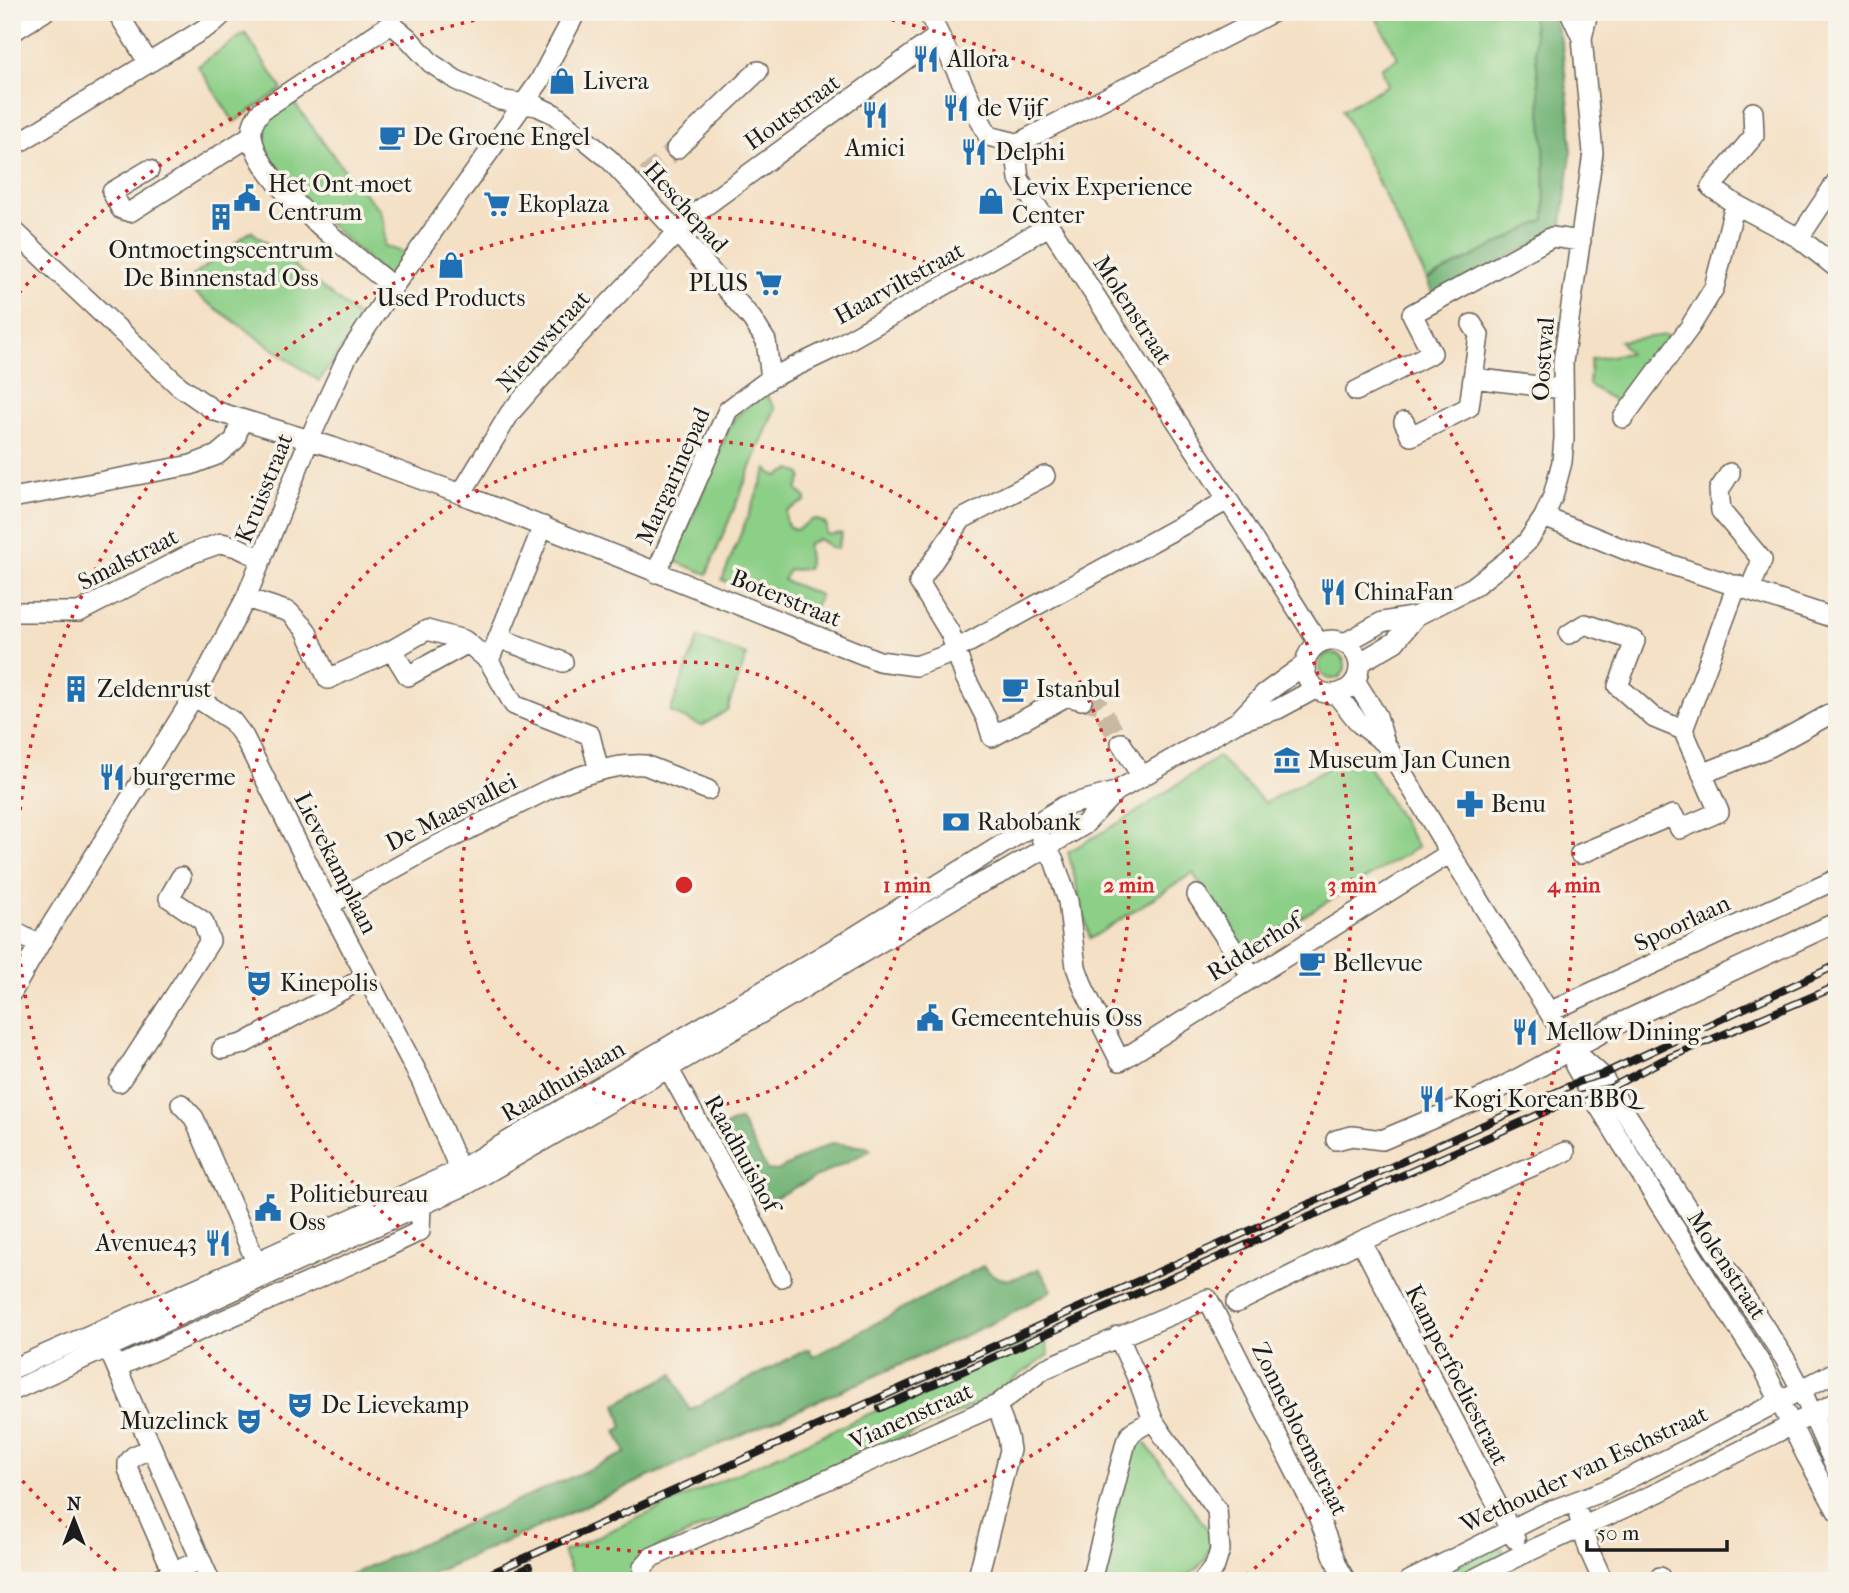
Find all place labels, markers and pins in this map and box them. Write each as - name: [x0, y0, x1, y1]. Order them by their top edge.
- restaurant icon: Allora: [911, 44, 941, 74]
- place label: Allora: [946, 45, 1010, 73]
- shop icon: Livera: [547, 66, 577, 96]
- place label: Livera: [583, 67, 650, 95]
- restaurant icon: de Vijf: [941, 93, 971, 123]
- place label: de Vijf: [977, 94, 1049, 122]
- restaurant icon: Amici: [860, 100, 890, 130]
- cafe icon: De Groene Engel: [377, 122, 407, 152]
- place label: De Groene Engel: [413, 123, 590, 151]
- place label: Amici: [844, 134, 905, 162]
- restaurant icon: Delphi: [959, 137, 989, 167]
- place label: Delphi: [995, 138, 1065, 166]
- place label: Het Ont-moet Centrum: [268, 170, 413, 226]
- place label: Levix Experience Center: [1012, 173, 1192, 229]
- public building icon: Het Ont-moet Centrum: [232, 183, 262, 213]
- shop icon: Levix Experience Center: [976, 186, 1006, 216]
- supermarket icon: Ekoplaza: [482, 189, 512, 219]
- place label: Ekoplaza: [518, 190, 610, 218]
- building icon: Ontmoetingscentrum De Binnenstad Oss: [206, 202, 236, 232]
- place label: Ontmoetingscentrum De Binnenstad Oss: [108, 236, 334, 292]
- shop icon: Used Products: [436, 250, 466, 280]
- supermarket icon: PLUS: [754, 268, 784, 298]
- place label: PLUS: [689, 269, 748, 297]
- place label: Used Products: [377, 284, 526, 312]
- restaurant icon: ChinaFan: [1318, 577, 1348, 607]
- place label: ChinaFan: [1354, 578, 1454, 606]
- building icon: Zeldenrust: [61, 674, 91, 704]
- cafe icon: Istanbul: [1000, 674, 1030, 704]
- place label: Zeldenrust: [97, 675, 212, 703]
- place label: Istanbul: [1036, 675, 1121, 703]
- museum icon: Museum Jan Cunen: [1272, 745, 1302, 775]
- place label: Museum Jan Cunen: [1308, 746, 1511, 774]
- restaurant icon: burgerme: [97, 762, 127, 792]
- place label: burgerme: [132, 763, 236, 791]
- pharmacy icon: Benu: [1455, 789, 1485, 819]
- place label: Benu: [1491, 790, 1546, 818]
- bank icon: Rabobank: [941, 807, 971, 837]
- place label: Rabobank: [977, 808, 1081, 836]
- centre of rings: [672, 873, 696, 897]
- cafe icon: Bellevue: [1297, 948, 1327, 978]
- place label: Bellevue: [1333, 949, 1423, 977]
- theatre icon: Kinepolis: [244, 968, 274, 998]
- place label: Kinepolis: [280, 969, 378, 997]
- public building icon: Gemeentehuis Oss: [915, 1003, 945, 1033]
- place label: Gemeentehuis Oss: [951, 1004, 1142, 1032]
- restaurant icon: Mellow Dining: [1510, 1017, 1540, 1047]
- place label: Mellow Dining: [1546, 1018, 1702, 1046]
- restaurant icon: Kogi Korean BBQ: [1417, 1084, 1447, 1114]
- place label: Kogi Korean BBQ: [1453, 1085, 1646, 1113]
- place label: Politiebureau Oss: [289, 1180, 429, 1236]
- public building icon: Politiebureau Oss: [253, 1193, 283, 1223]
- restaurant icon: Avenue43: [203, 1228, 233, 1258]
- place label: Avenue43: [95, 1229, 197, 1257]
- theatre icon: De Lievekamp: [285, 1390, 315, 1420]
- place label: De Lievekamp: [321, 1391, 469, 1419]
- theatre icon: Muzelinck: [234, 1406, 264, 1436]
- place label: Muzelinck: [120, 1407, 229, 1435]

